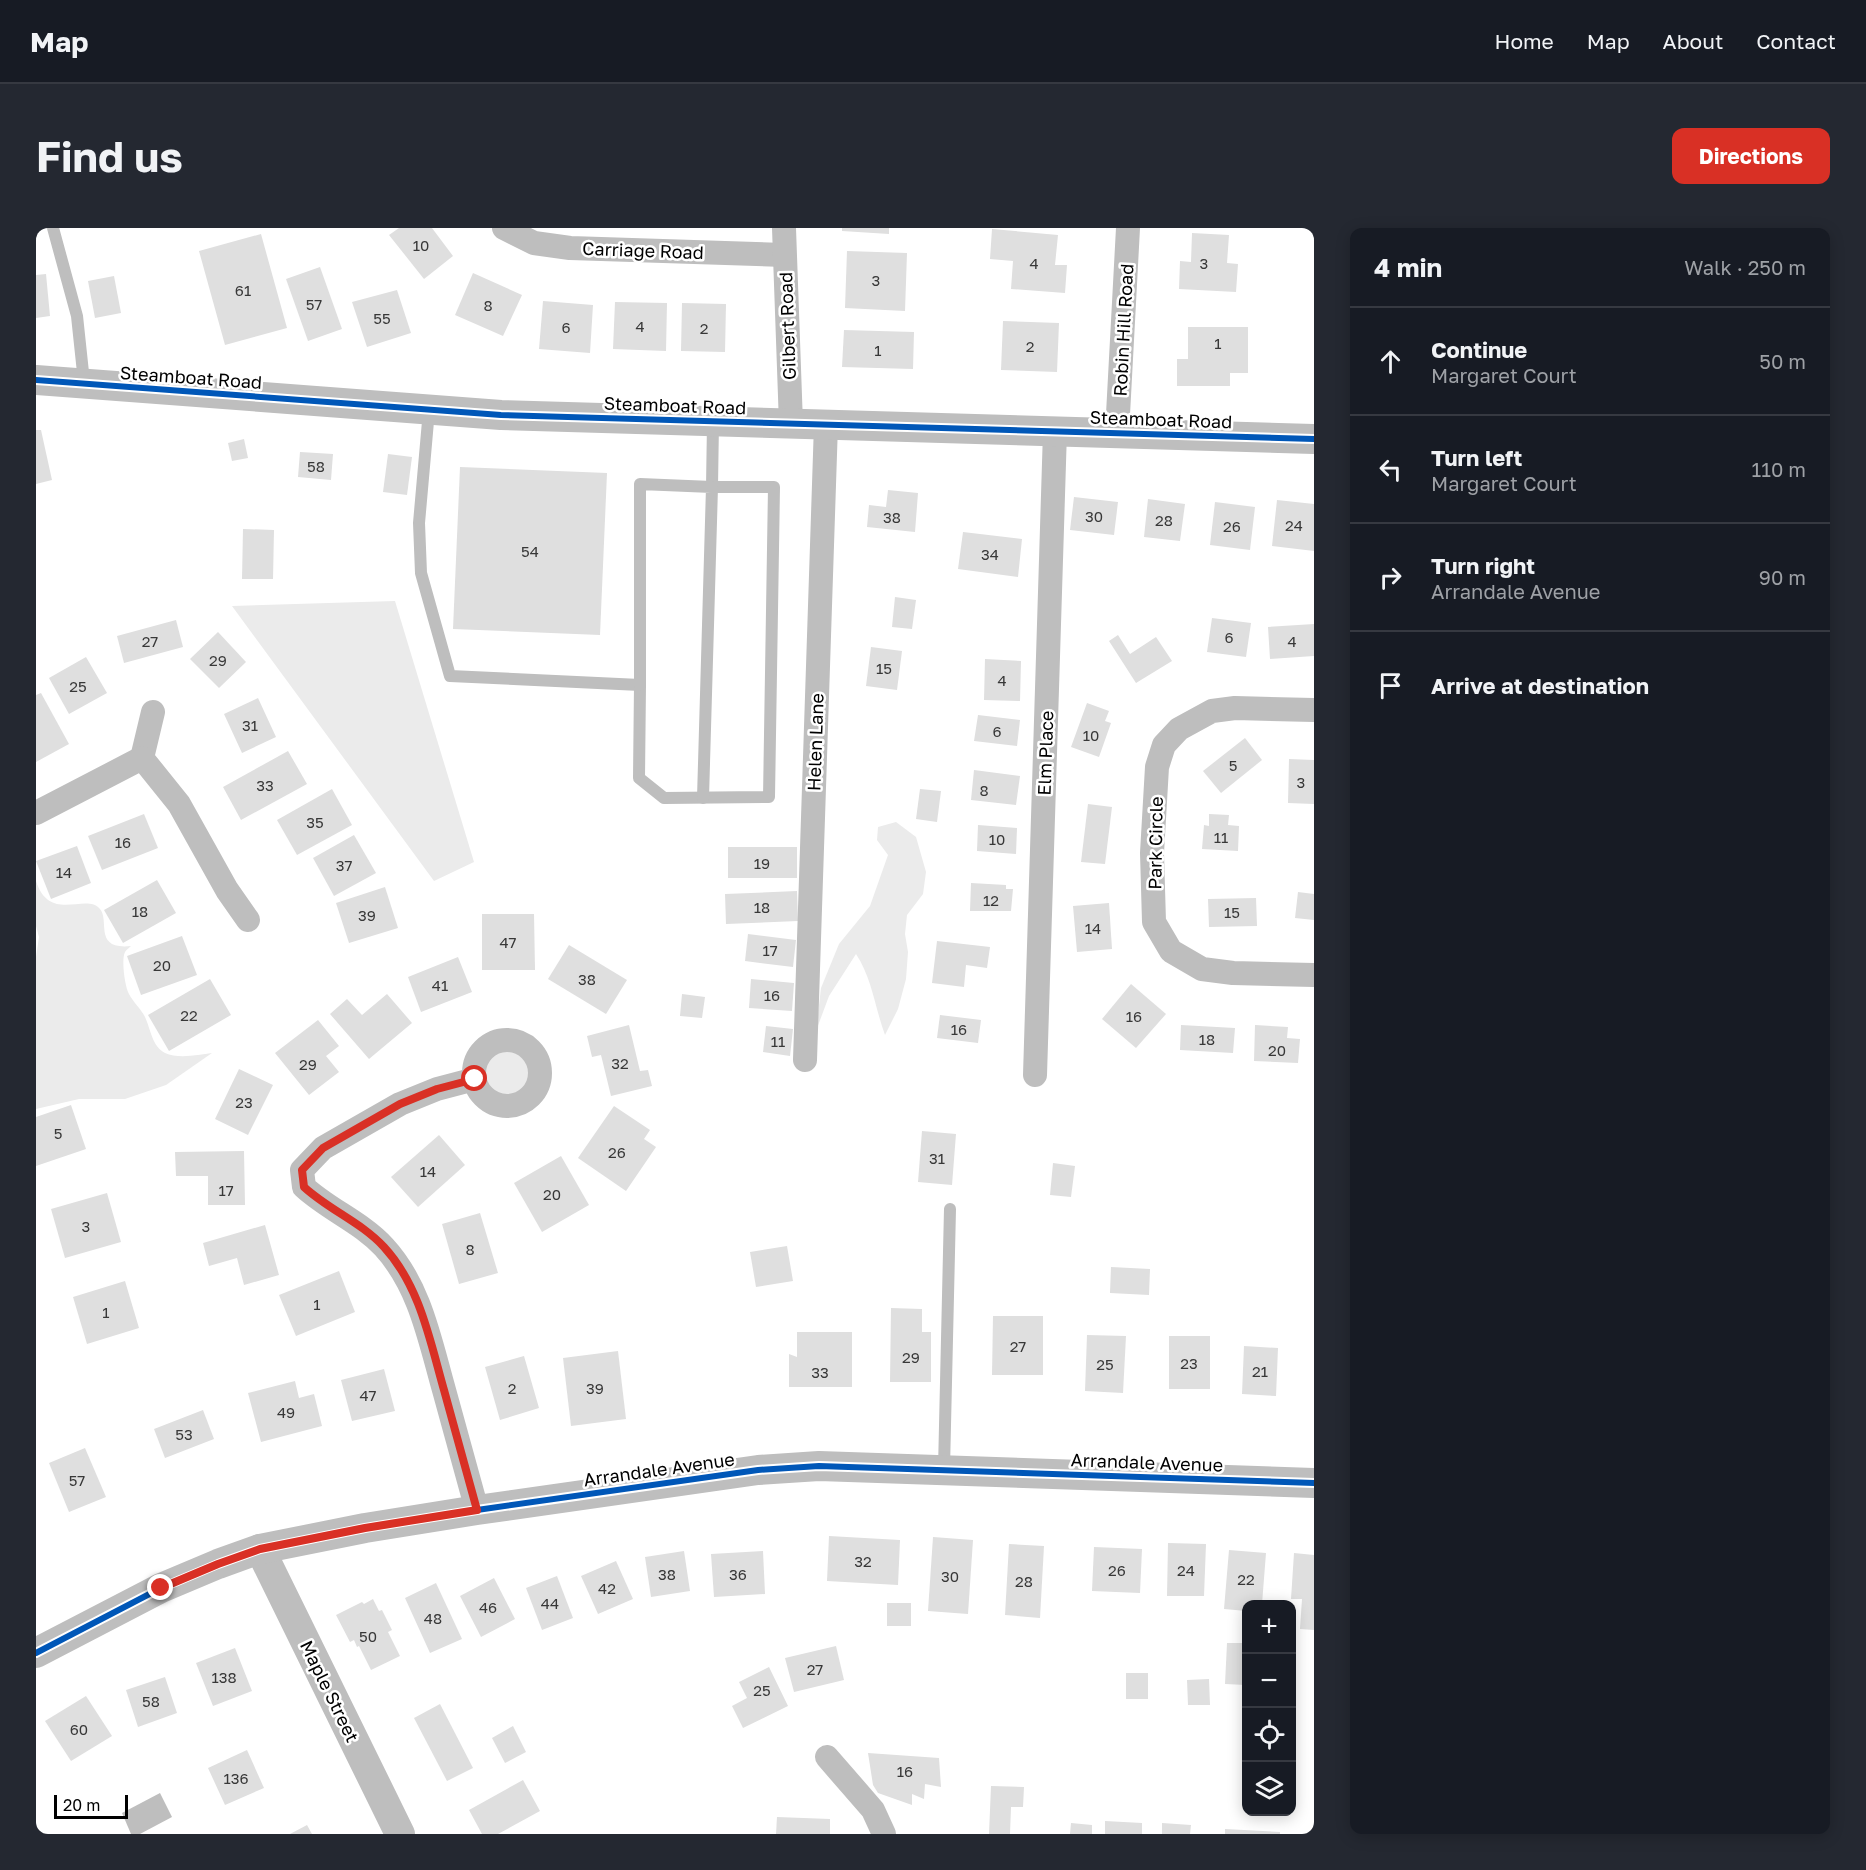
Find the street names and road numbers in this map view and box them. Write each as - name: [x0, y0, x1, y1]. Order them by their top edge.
- street label: Carriage Road: [582, 237, 704, 263]
- street label: Robin Hill Road: [1109, 263, 1137, 397]
- street label: Gilbert Road: [774, 272, 800, 380]
- street label: Steamboat Road: [119, 361, 263, 393]
- street label: Steamboat Road: [603, 392, 747, 418]
- street label: Steamboat Road: [1089, 406, 1233, 432]
- street label: Helen Lane: [802, 693, 828, 791]
- street label: Elm Place: [1033, 710, 1057, 796]
- street label: Park Circle: [1143, 796, 1167, 890]
- street label: Arrandale Avenue: [582, 1447, 736, 1491]
- street label: Arrandale Avenue: [1070, 1448, 1224, 1476]
- street label: Maple Street: [296, 1637, 364, 1745]

